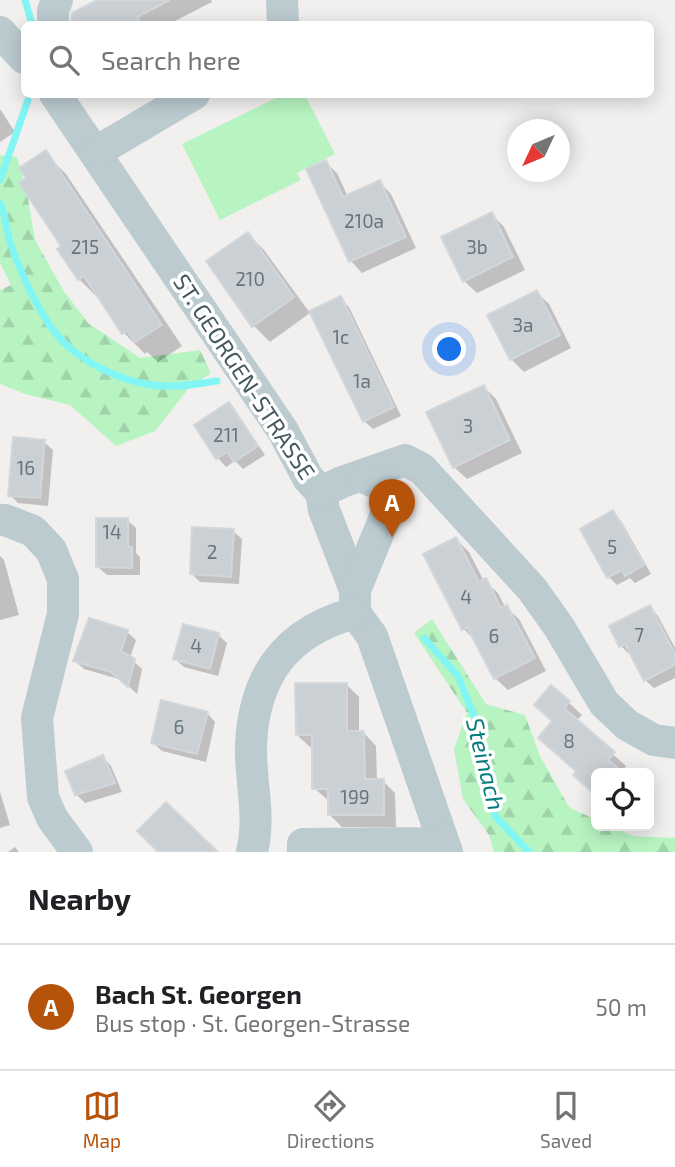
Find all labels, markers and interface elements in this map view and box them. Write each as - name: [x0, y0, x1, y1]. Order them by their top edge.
- search box: [21, 21, 654, 98]
- icon: search: [45, 41, 83, 79]
- text: Search here: [101, 44, 241, 75]
- north arrow: [507, 119, 570, 182]
- house number: 210a: [344, 209, 384, 232]
- house number: 215: [71, 235, 99, 258]
- house number: 3b: [466, 235, 488, 258]
- house number: 210: [235, 267, 265, 290]
- street label: ST. GEORGEN-STRASSE: [168, 269, 322, 484]
- house number: 3a: [513, 313, 534, 336]
- house number: 1c: [333, 325, 349, 348]
- your location: [432, 332, 466, 366]
- house number: 1a: [353, 369, 371, 392]
- house number: 3: [463, 414, 473, 437]
- house number: 211: [213, 423, 239, 446]
- house number: 16: [17, 456, 35, 479]
- pin: A: [369, 479, 415, 537]
- house number: 14: [102, 520, 122, 543]
- house number: 5: [607, 535, 617, 558]
- house number: 2: [207, 540, 217, 563]
- house number: 4: [460, 585, 472, 608]
- house number: 7: [634, 623, 644, 646]
- house number: 6: [489, 624, 499, 647]
- house number: 4: [190, 634, 202, 657]
- water label: Steinach: [461, 714, 512, 813]
- house number: 6: [174, 715, 184, 738]
- house number: 8: [563, 729, 575, 752]
- map controls: [591, 768, 654, 831]
- button: locate: [591, 768, 654, 831]
- house number: 199: [340, 785, 370, 808]
- text: Nearby: [28, 880, 131, 916]
- text: Bach St. Georgen: [95, 978, 302, 1009]
- text: A: [43, 993, 59, 1021]
- text: 50 m: [596, 993, 647, 1021]
- text: Bus stop · St. Georgen-Strasse: [95, 1009, 410, 1037]
- tab: Map: [83, 1087, 121, 1152]
- tab: Directions: [287, 1087, 374, 1152]
- tab: Saved: [540, 1087, 592, 1152]

